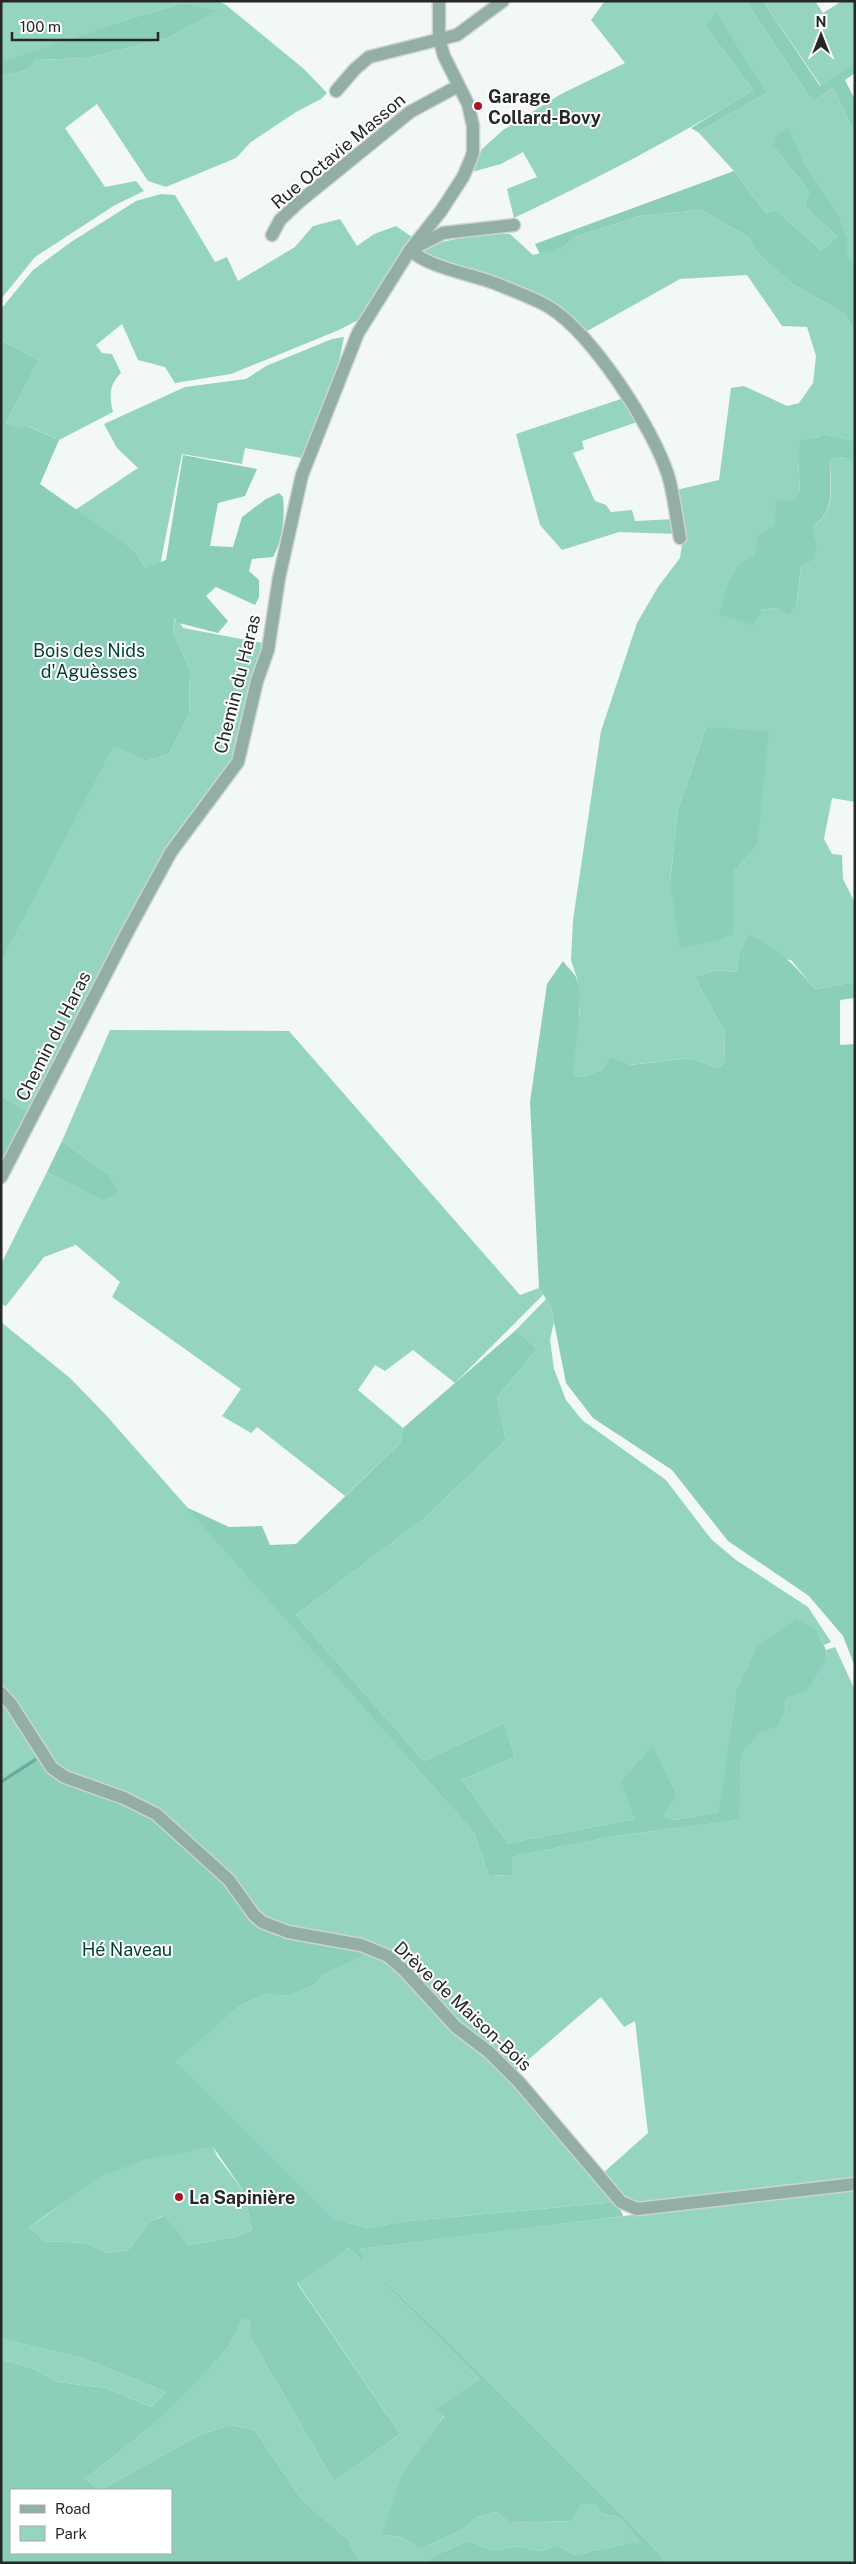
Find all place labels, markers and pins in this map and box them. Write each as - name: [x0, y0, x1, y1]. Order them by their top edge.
- place label: Garage Collard-Bovy: [488, 86, 601, 128]
- marker: Garage Collard-Bovy: [472, 100, 484, 112]
- place label: La Sapinière: [189, 2187, 295, 2208]
- marker: La Sapinière: [173, 2191, 185, 2203]

